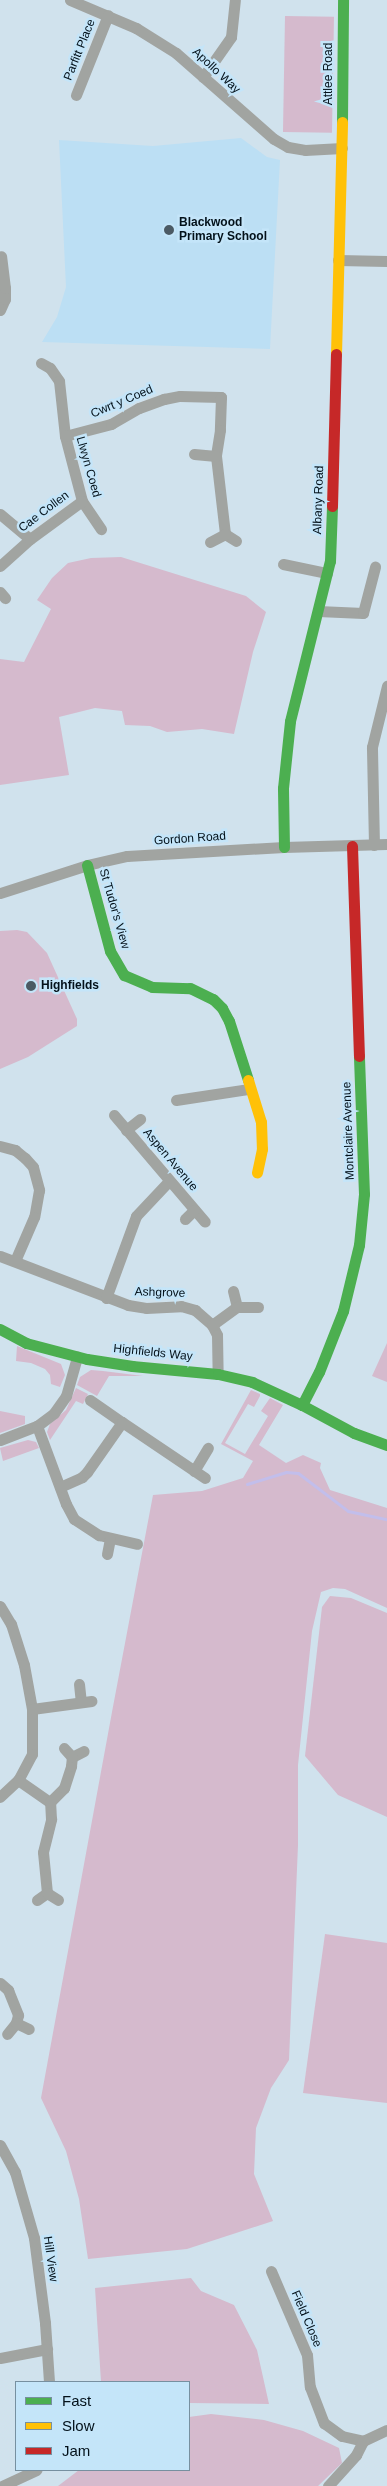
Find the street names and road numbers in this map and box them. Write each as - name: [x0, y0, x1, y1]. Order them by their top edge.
- street label: Parfitt Place: [61, 17, 99, 83]
- street label: Attlee Road: [322, 43, 336, 105]
- street label: Apollo Way: [189, 45, 243, 97]
- street label: Cwrt y Coed: [89, 382, 155, 422]
- street label: Llwyn Coed: [72, 435, 104, 499]
- street label: Albany Road: [311, 465, 327, 535]
- street label: Cae Collen: [16, 488, 72, 536]
- street label: Gordon Road: [154, 829, 226, 849]
- street label: St Tudor's View: [96, 867, 132, 951]
- street label: Montclaire Avenue: [340, 1081, 358, 1181]
- street label: Aspen Avenue: [139, 1126, 201, 1194]
- street label: Ashgrove: [134, 1285, 186, 1301]
- street label: Highfields Way: [113, 1342, 193, 1364]
- street label: Hill View: [40, 2235, 60, 2283]
- street label: Field Close: [288, 2289, 324, 2349]

